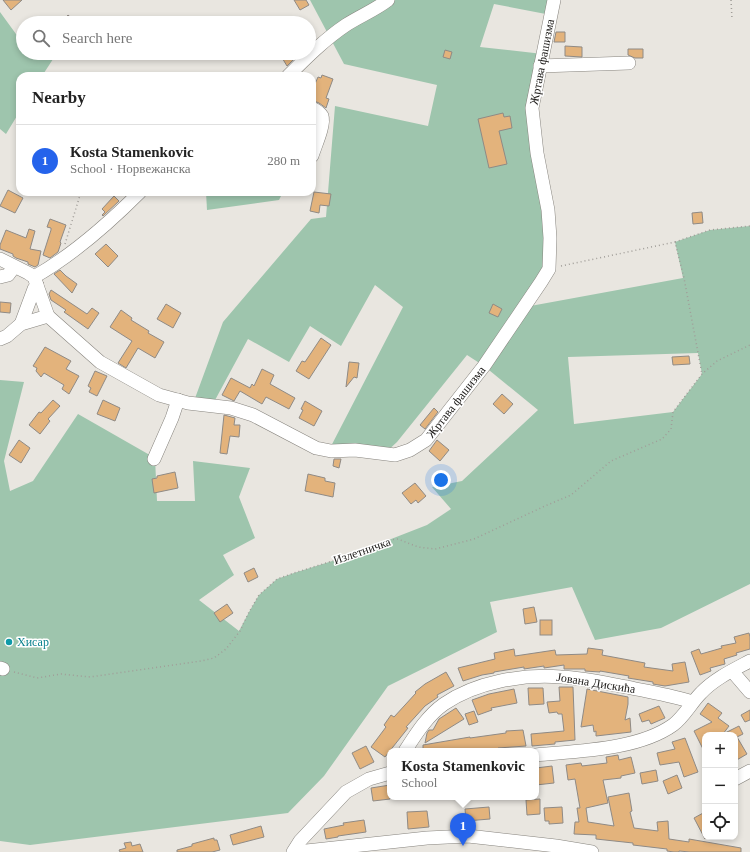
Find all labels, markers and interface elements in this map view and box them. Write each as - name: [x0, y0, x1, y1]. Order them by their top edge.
- search box: [16, 16, 316, 60]
- street label: Жртава фашизма: [527, 17, 557, 106]
- icon: search: [30, 27, 52, 49]
- text: Search here: [62, 30, 132, 46]
- text: Nearby: [32, 88, 86, 107]
- text: Kosta Stamenkovic: [70, 144, 194, 160]
- text: 1: [42, 153, 48, 168]
- text: 280 m: [267, 153, 300, 168]
- text: School · Норвежанска: [70, 161, 191, 176]
- street label: Жртава фашизма: [424, 363, 489, 441]
- your location: [431, 470, 451, 490]
- street label: Излетничка: [331, 534, 393, 567]
- place label: Хисар: [17, 635, 49, 649]
- marker: Хисар: [4, 637, 14, 647]
- street label: Јована Дискића: [556, 670, 637, 696]
- map controls: [702, 732, 738, 840]
- button: +: [702, 732, 738, 768]
- popup: [387, 748, 539, 800]
- text: Kosta Stamenkovic: [401, 758, 525, 774]
- button: −: [702, 768, 738, 804]
- text: School: [401, 775, 437, 790]
- button: locate: [702, 804, 738, 840]
- pin: 1: [450, 813, 476, 846]

